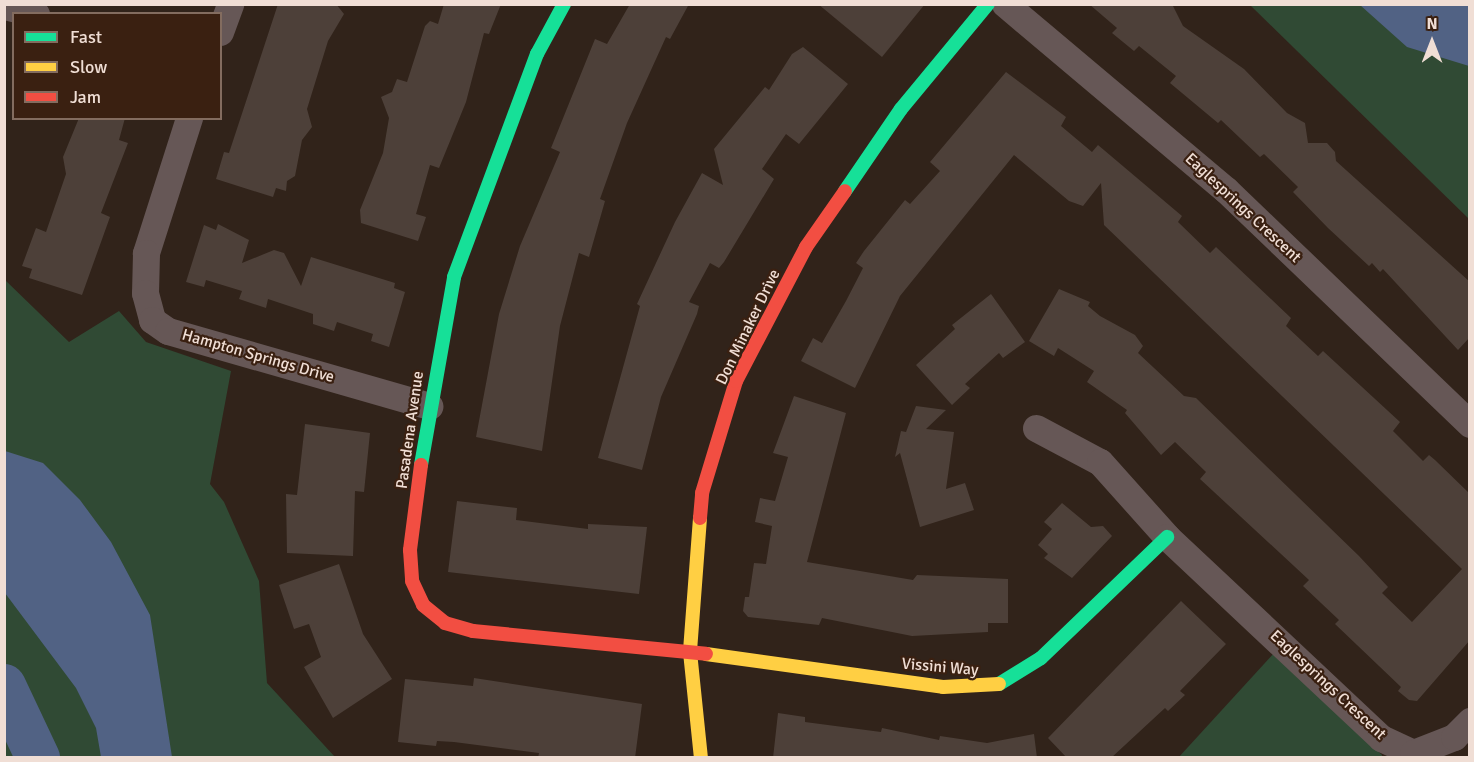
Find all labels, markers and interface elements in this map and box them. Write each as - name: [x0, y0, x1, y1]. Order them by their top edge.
- legend: [12, 12, 222, 120]
- north arrow: [1402, 12, 1462, 72]
- text: N: [1426, 14, 1438, 34]
- text: Fast: [70, 26, 102, 48]
- text: Slow: [70, 56, 107, 78]
- text: Jam: [70, 86, 101, 108]
- street label: Eaglesprings Crescent: [1181, 149, 1305, 267]
- street label: Don Minaker Drive: [712, 266, 784, 388]
- street label: Hampton Springs Drive: [180, 325, 336, 387]
- street label: Pasadena Avenue: [392, 370, 428, 490]
- street label: Eaglesprings Crescent: [1266, 626, 1390, 744]
- street label: Vissini Way: [901, 654, 979, 680]

